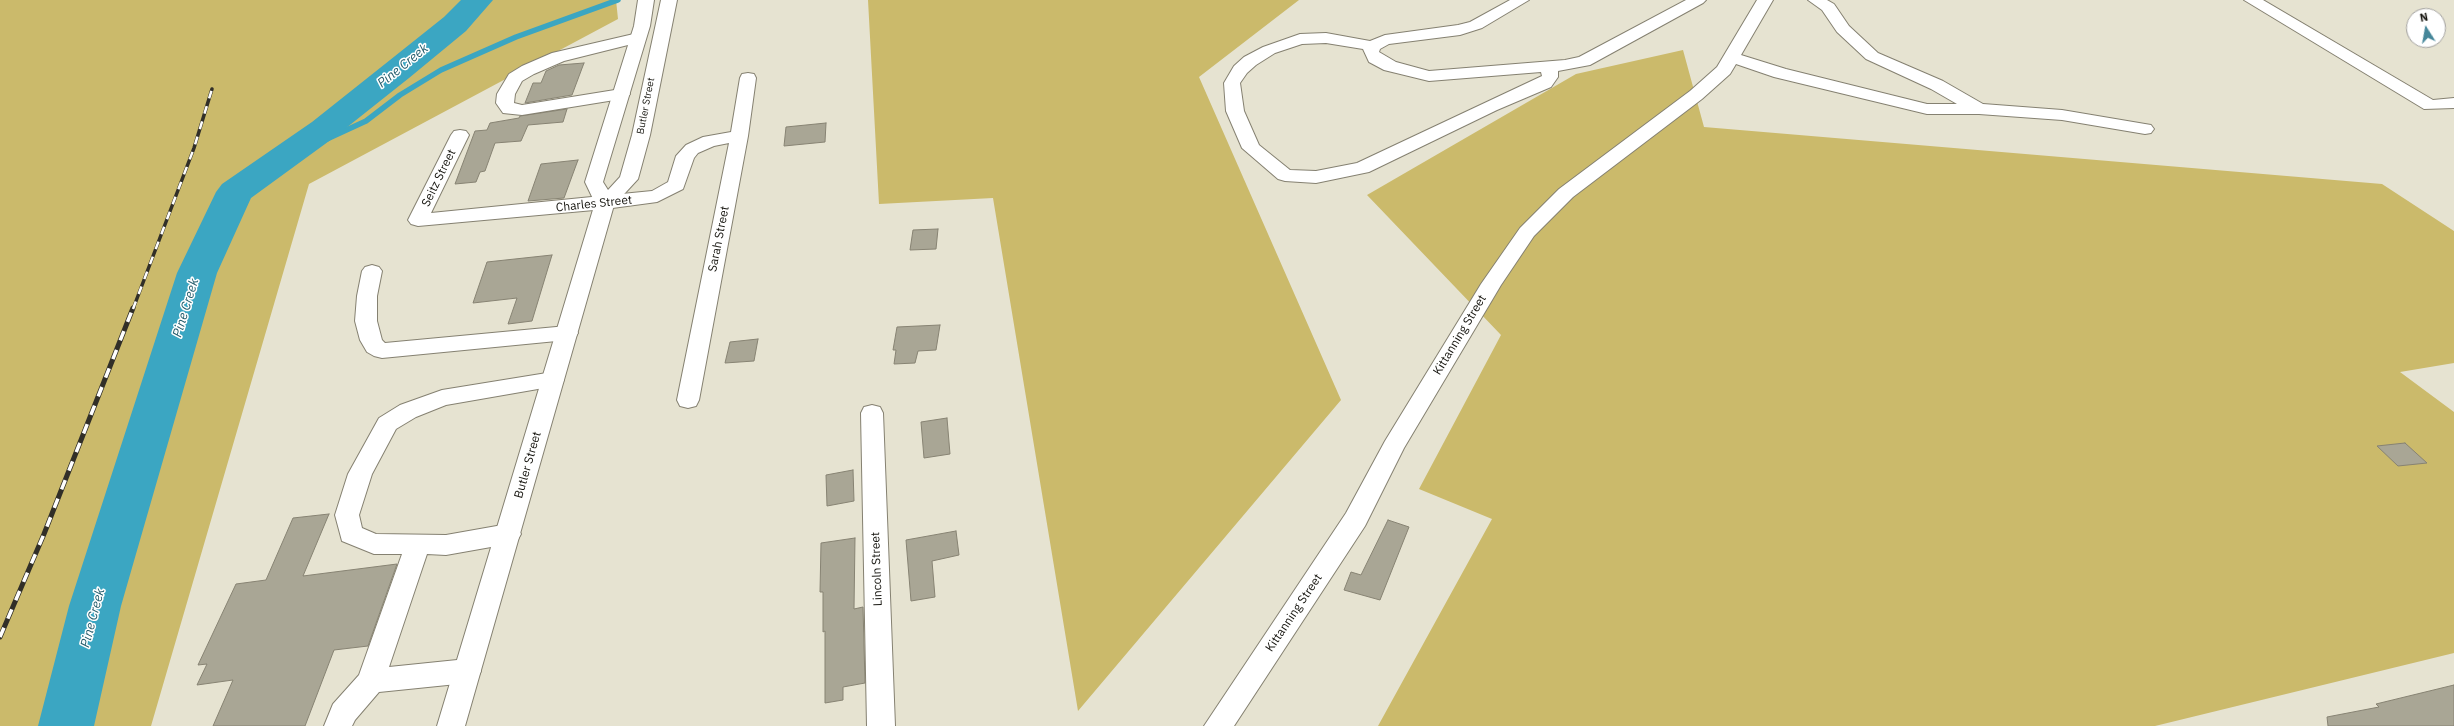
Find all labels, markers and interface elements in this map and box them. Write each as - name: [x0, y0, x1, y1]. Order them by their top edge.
- north arrow: [2406, 8, 2446, 48]
- text: N: [2419, 10, 2429, 25]
- water label: Pine Creek: [375, 41, 431, 91]
- street label: Butler Street: [635, 77, 657, 135]
- street label: Seitz Street: [419, 147, 459, 209]
- street label: Charles Street: [555, 193, 633, 215]
- street label: Sarah Street: [706, 205, 732, 273]
- water label: Pine Creek: [170, 277, 202, 339]
- street label: Kittanning Street: [1430, 292, 1490, 378]
- street label: Butler Street: [512, 430, 544, 500]
- street label: Lincoln Street: [869, 532, 885, 606]
- street label: Kittanning Street: [1263, 571, 1325, 655]
- water label: Pine Creek: [78, 587, 108, 649]

